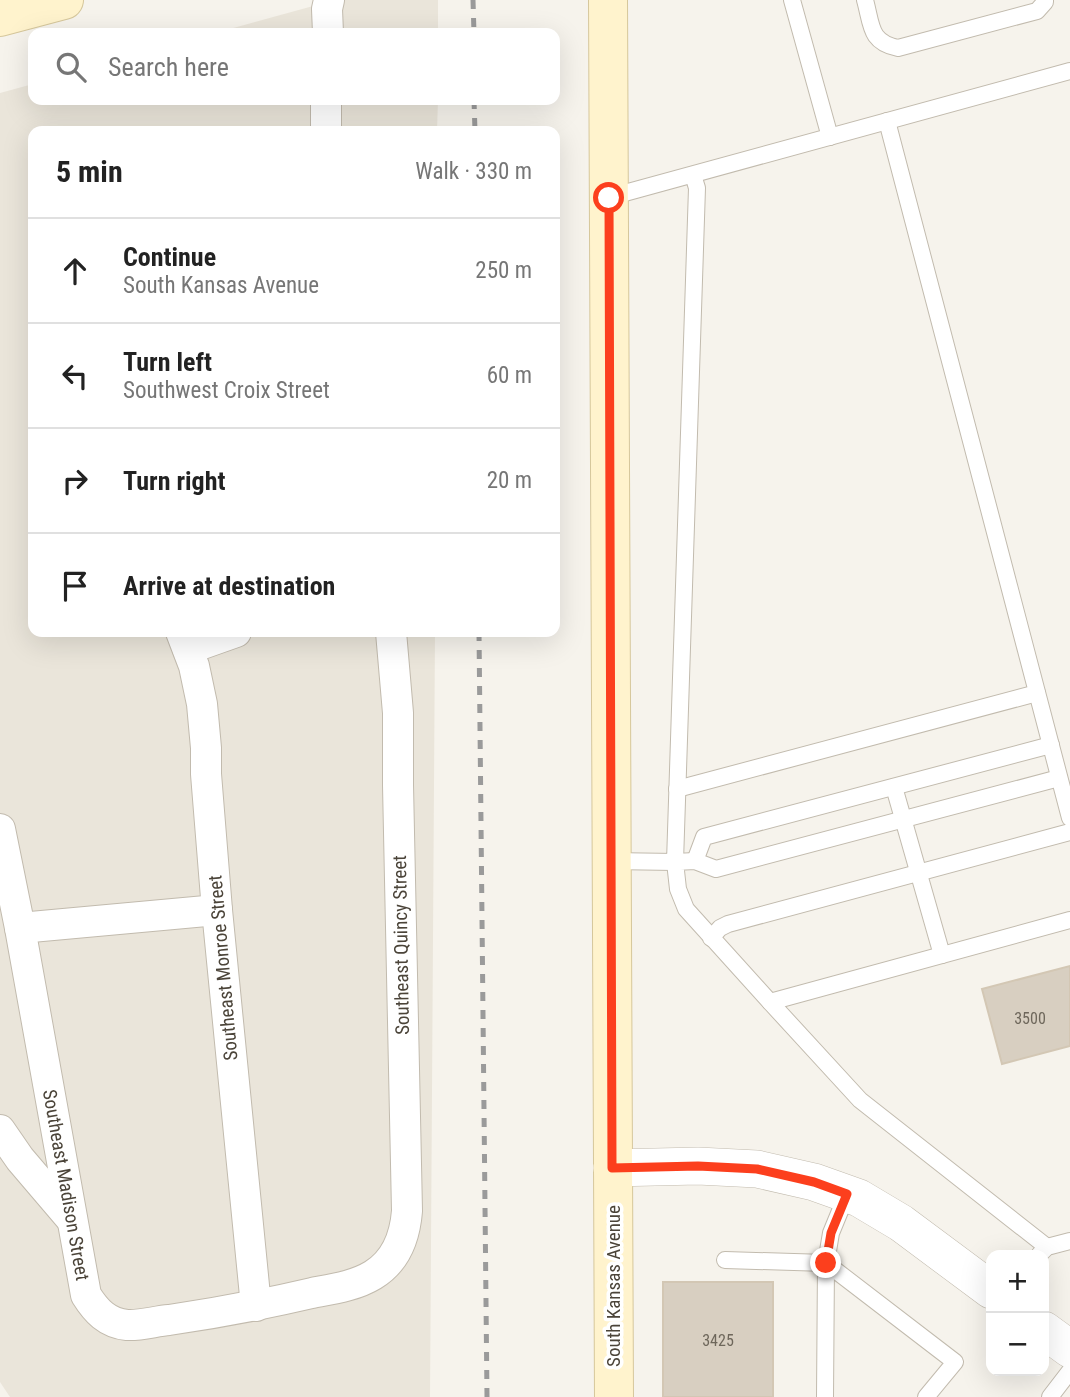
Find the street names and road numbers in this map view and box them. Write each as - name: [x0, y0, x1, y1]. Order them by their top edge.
- street label: Southeast Quincy Street: [388, 855, 414, 1035]
- street label: Southeast Monroe Street: [203, 874, 243, 1062]
- street label: Southeast Madison Street: [38, 1088, 94, 1282]
- street label: South Kansas Avenue: [602, 1205, 625, 1367]

